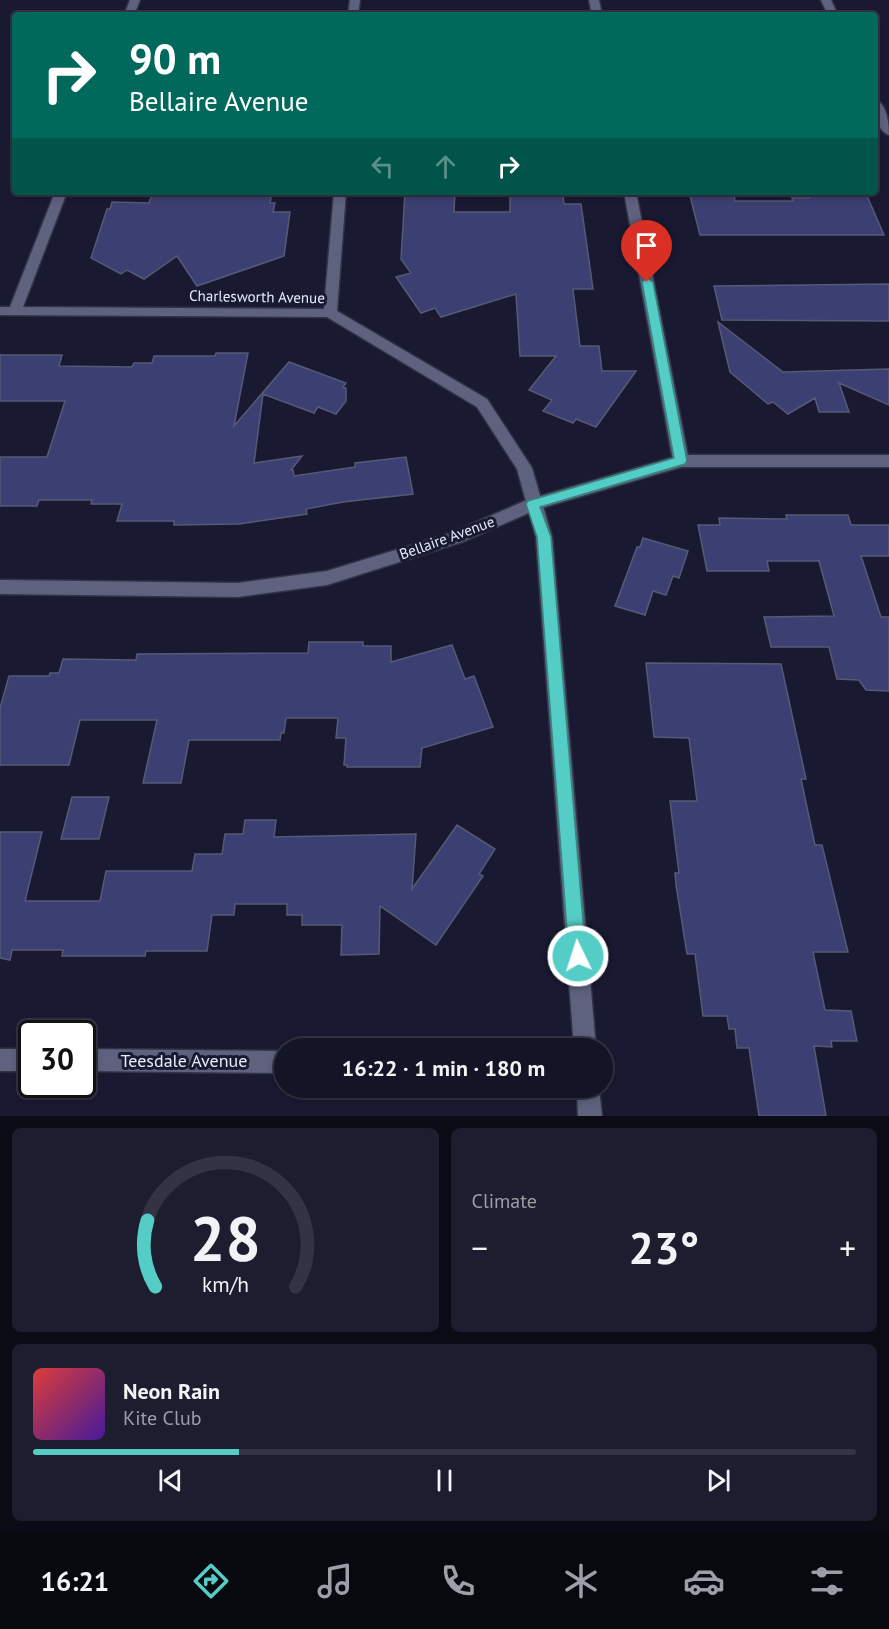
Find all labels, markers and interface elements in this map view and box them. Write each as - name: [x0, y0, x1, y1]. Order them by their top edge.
- text: 90 m: [129, 31, 221, 86]
- icon: right: [30, 36, 108, 114]
- text: Bellaire Avenue: [129, 84, 308, 118]
- icon: left: [366, 150, 399, 183]
- icon: ahead: [429, 150, 462, 183]
- icon: right: [492, 150, 525, 183]
- pin: [621, 220, 672, 282]
- icon: arrive: [630, 229, 663, 262]
- street label: Charlesworth Avenue: [189, 286, 325, 307]
- street label: Bellaire Avenue: [397, 512, 497, 564]
- position arrow: [546, 924, 610, 988]
- speed limit sign: 30: [18, 1020, 96, 1098]
- street label: Teesdale Avenue: [121, 1049, 247, 1072]
- text: 16:22 · 1 min · 180 m: [342, 1054, 545, 1082]
- text: Climate: [472, 1188, 537, 1214]
- text: 28: [190, 1197, 261, 1278]
- text: 23°: [628, 1218, 699, 1276]
- text: −: [472, 1226, 488, 1269]
- text: +: [839, 1226, 856, 1269]
- text: km/h: [202, 1270, 249, 1298]
- text: Neon Rain: [123, 1377, 220, 1405]
- text: Kite Club: [123, 1405, 201, 1431]
- icon: previous: [154, 1464, 187, 1497]
- icon: pause: [428, 1464, 461, 1497]
- icon: next: [702, 1464, 735, 1497]
- icon: directions: [190, 1560, 232, 1602]
- icon: music: [314, 1560, 356, 1602]
- icon: phone: [437, 1560, 479, 1602]
- icon: climate: [560, 1560, 602, 1602]
- icon: car: [683, 1560, 725, 1602]
- icon: filters: [806, 1560, 848, 1602]
- text: 16:21: [41, 1564, 109, 1598]

